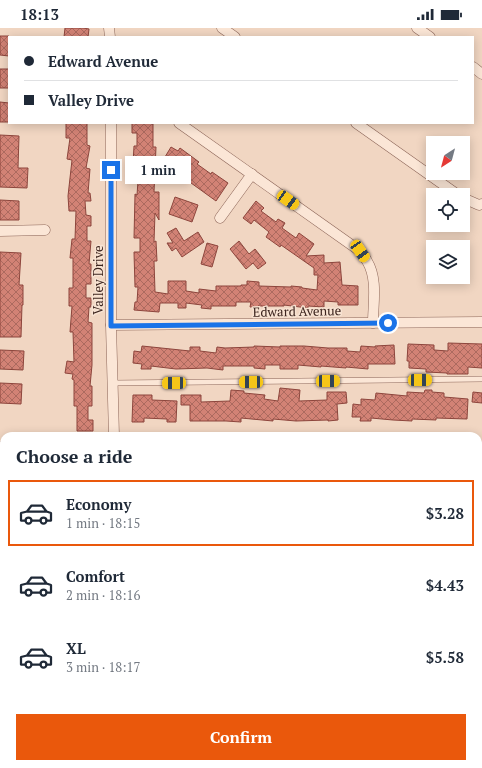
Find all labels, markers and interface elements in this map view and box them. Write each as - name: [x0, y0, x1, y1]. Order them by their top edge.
- text: 18:13: [20, 4, 59, 24]
- text: Edward Avenue: [48, 51, 158, 71]
- text: Valley Drive: [48, 90, 134, 110]
- north arrow: [426, 136, 470, 180]
- map controls: [426, 136, 470, 284]
- callout: 1 min: [125, 156, 191, 184]
- route end: [102, 161, 120, 179]
- text: 1 min: [140, 161, 176, 179]
- car: [275, 188, 301, 212]
- button: locate: [426, 188, 470, 232]
- car: [348, 238, 372, 264]
- button: layers: [426, 240, 470, 284]
- street label: Valley Drive: [89, 245, 107, 315]
- street label: Edward Avenue: [253, 301, 341, 321]
- route start: [379, 314, 397, 332]
- car: [408, 374, 432, 386]
- car: [316, 375, 340, 387]
- car: [239, 376, 263, 388]
- car: [162, 377, 186, 389]
- text: Choose a ride: [16, 444, 132, 468]
- text: Economy: [66, 494, 131, 514]
- icon: car: [18, 495, 54, 531]
- text: $3.28: [426, 503, 464, 523]
- text: 1 min · 18:15: [66, 514, 140, 532]
- text: Comfort: [66, 566, 125, 586]
- icon: car: [18, 567, 54, 603]
- text: $4.43: [426, 575, 464, 595]
- text: 2 min · 18:16: [66, 586, 140, 604]
- text: XL: [66, 638, 86, 658]
- icon: car: [18, 639, 54, 675]
- text: $5.58: [426, 647, 464, 667]
- text: 3 min · 18:17: [66, 658, 140, 676]
- button: Confirm: [16, 714, 466, 760]

